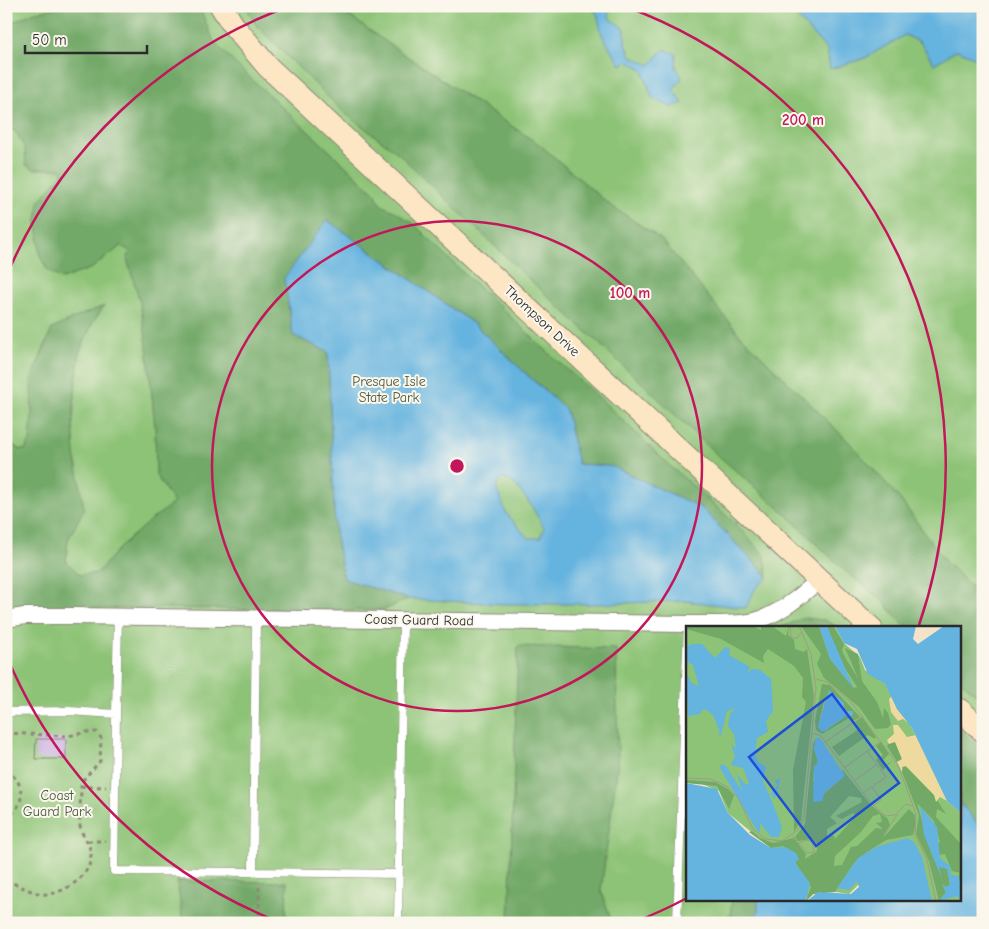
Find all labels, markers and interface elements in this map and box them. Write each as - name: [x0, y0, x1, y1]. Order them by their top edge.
- scale bar: [25, 22, 148, 54]
- text: 50 m: [32, 31, 67, 49]
- text: 200 m: [782, 111, 824, 129]
- street label: Thompson Drive: [501, 282, 583, 360]
- text: 100 m: [610, 284, 650, 302]
- park label: Presque Isle State Park: [352, 373, 426, 406]
- centre of rings: [448, 457, 466, 475]
- street label: Coast Guard Road: [364, 611, 474, 629]
- inset map: [686, 626, 962, 902]
- park label: Coast Guard Park: [23, 787, 91, 820]

